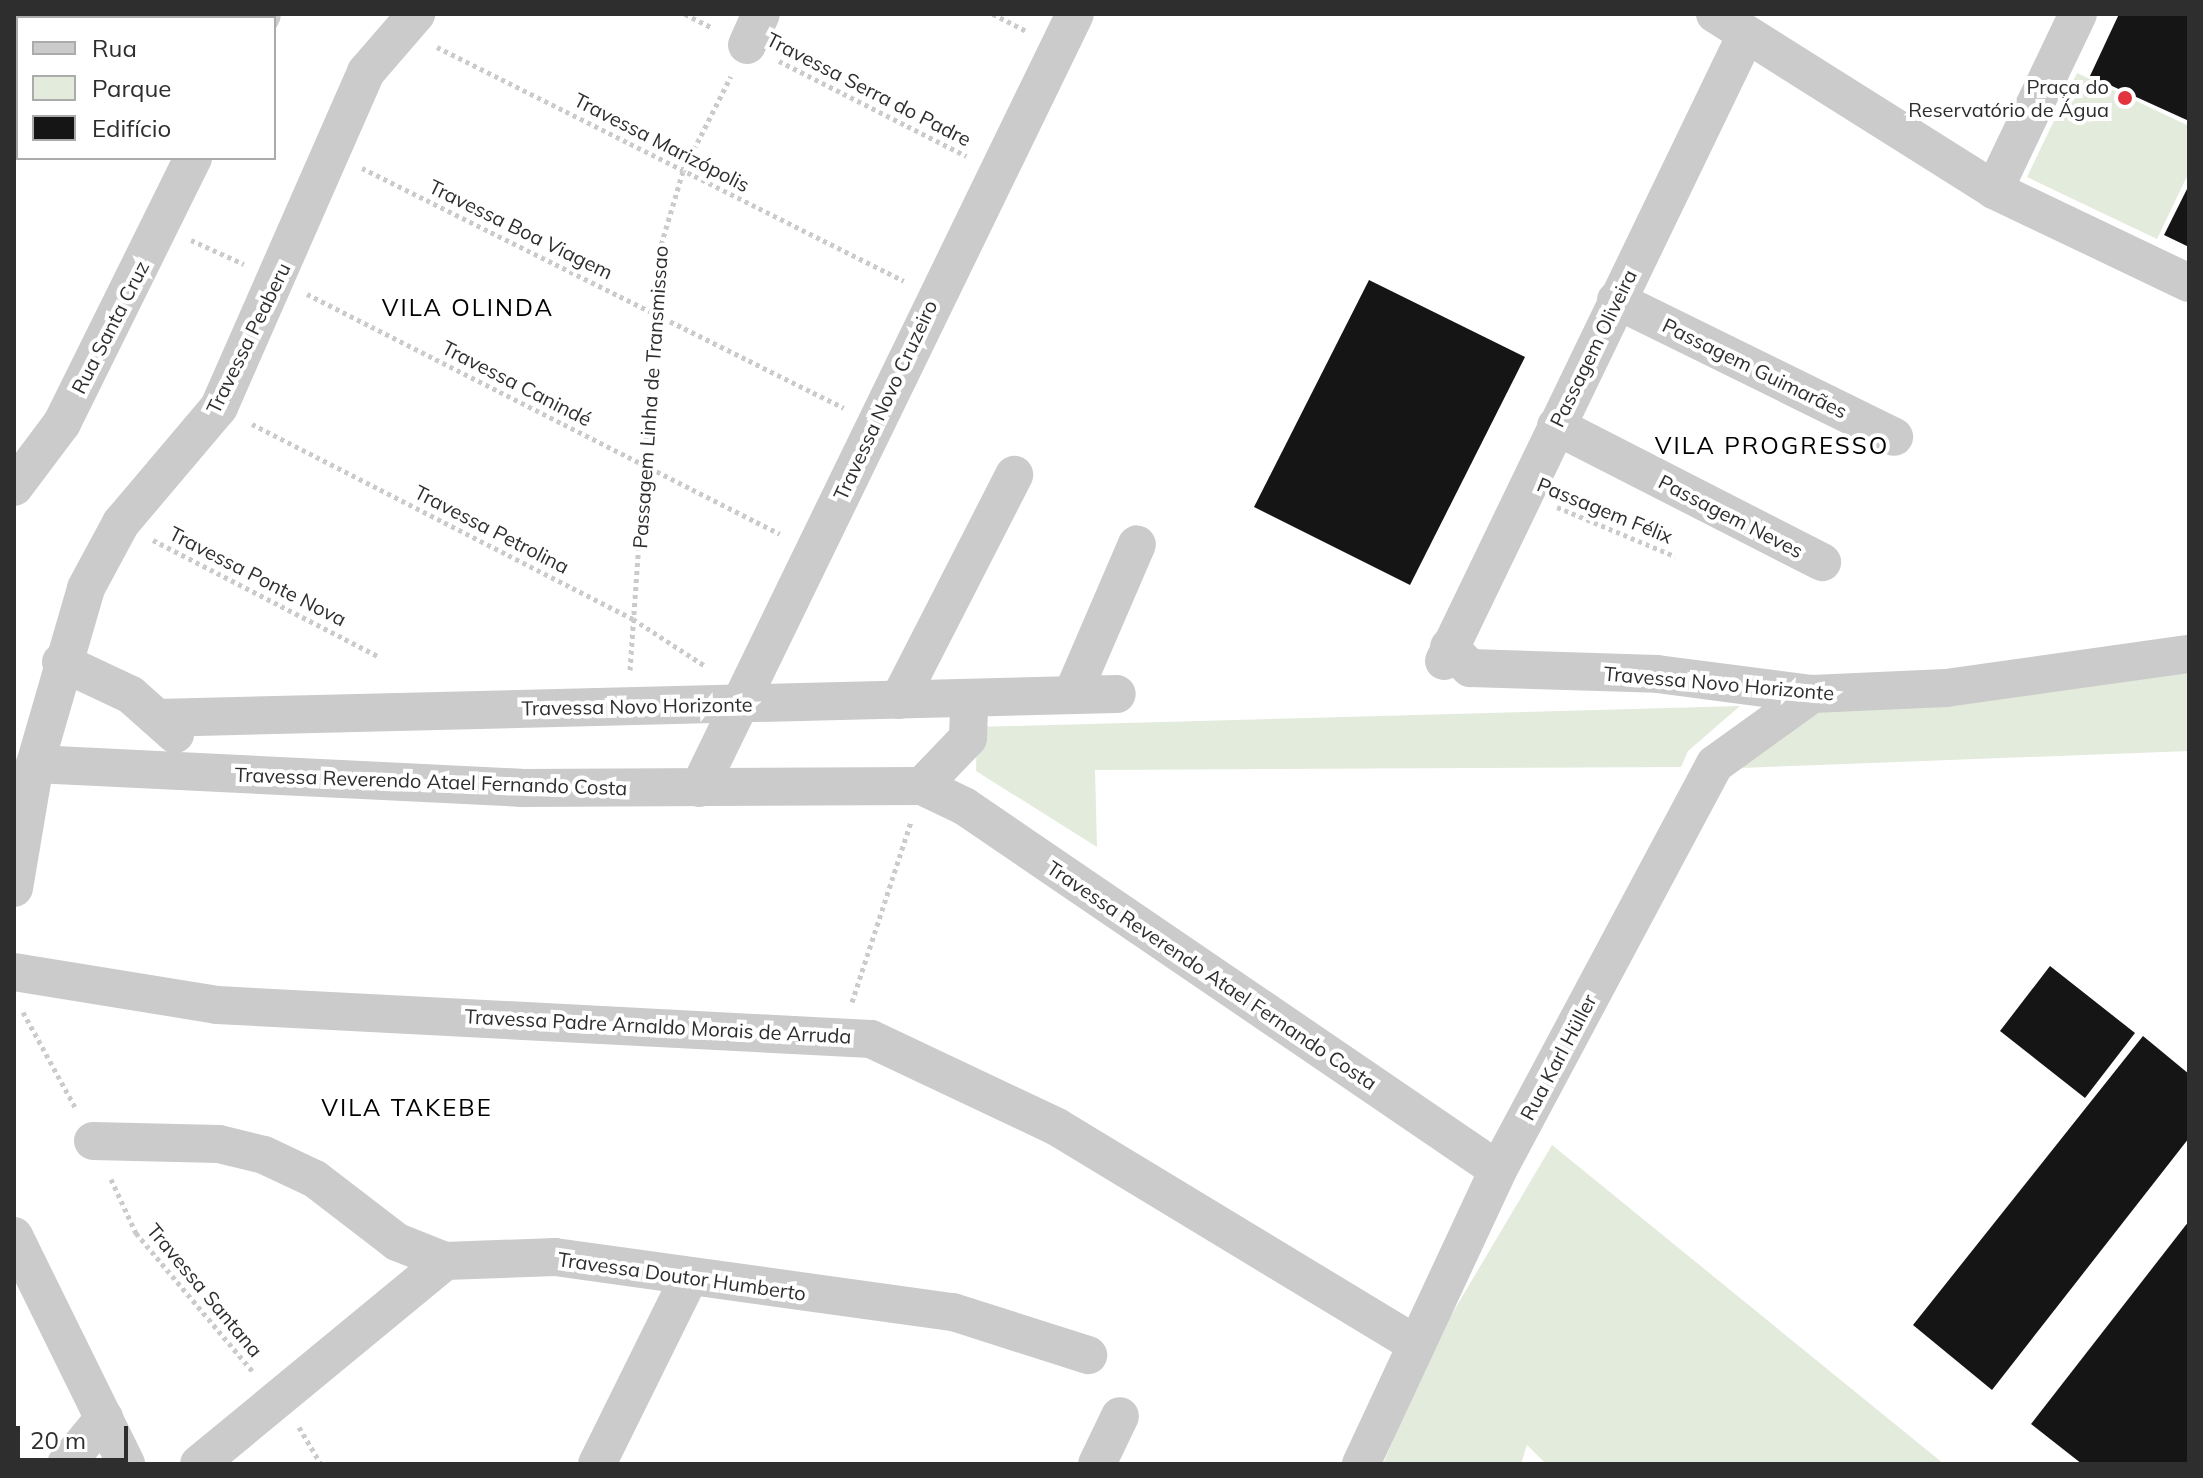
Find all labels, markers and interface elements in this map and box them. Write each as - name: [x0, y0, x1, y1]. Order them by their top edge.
- legend: [16, 16, 276, 160]
- street label: Travessa Serra do Padre: [763, 27, 975, 151]
- text: Rua: [92, 33, 137, 63]
- text: Parque: [92, 73, 171, 103]
- place label: Praça do Reservatório de Água: [1908, 74, 2109, 121]
- street label: Travessa Marizópolis: [570, 87, 754, 197]
- marker: Praça do Reservatório de Água: [2116, 89, 2134, 107]
- text: Edifício: [92, 113, 171, 143]
- street label: Travessa Boa Viagem: [425, 174, 617, 284]
- street label: Passagem Linha de Transmissao: [627, 245, 673, 549]
- street label: Rua Santa Cruz: [66, 257, 154, 397]
- street label: Travessa Peaberu: [201, 259, 295, 417]
- street label: Passagem Oliveira: [1544, 265, 1642, 431]
- district label: VILA OLINDA: [382, 294, 554, 322]
- street label: Travessa Novo Cruzeiro: [828, 296, 942, 504]
- street label: Passagem Guimarães: [1659, 313, 1851, 423]
- street label: Travessa Canindé: [438, 335, 596, 431]
- district label: VILA PROGRESSO: [1655, 432, 1889, 460]
- street label: Passagem Neves: [1655, 469, 1807, 563]
- street label: Passagem Félix: [1534, 472, 1676, 548]
- street label: Travessa Petrolina: [411, 480, 573, 578]
- street label: Travessa Ponte Nova: [166, 521, 350, 631]
- street label: Travessa Novo Horizonte: [1603, 661, 1835, 705]
- street label: Travessa Novo Horizonte: [521, 692, 753, 720]
- street label: Travessa Reverendo Atael Fernando Costa: [234, 762, 628, 800]
- street label: Travessa Reverendo Atael Fernando Costa: [1042, 855, 1382, 1095]
- street label: Rua Karl Hüller: [1515, 990, 1601, 1124]
- street label: Travessa Padre Arnaldo Morais de Arruda: [464, 1004, 852, 1048]
- district label: VILA TAKEBE: [321, 1094, 493, 1122]
- street label: Travessa Santana: [142, 1218, 268, 1362]
- street label: Travessa Doutor Humberto: [556, 1247, 808, 1305]
- scale bar: [20, 1410, 132, 1460]
- text: 20 m: [30, 1425, 86, 1455]

